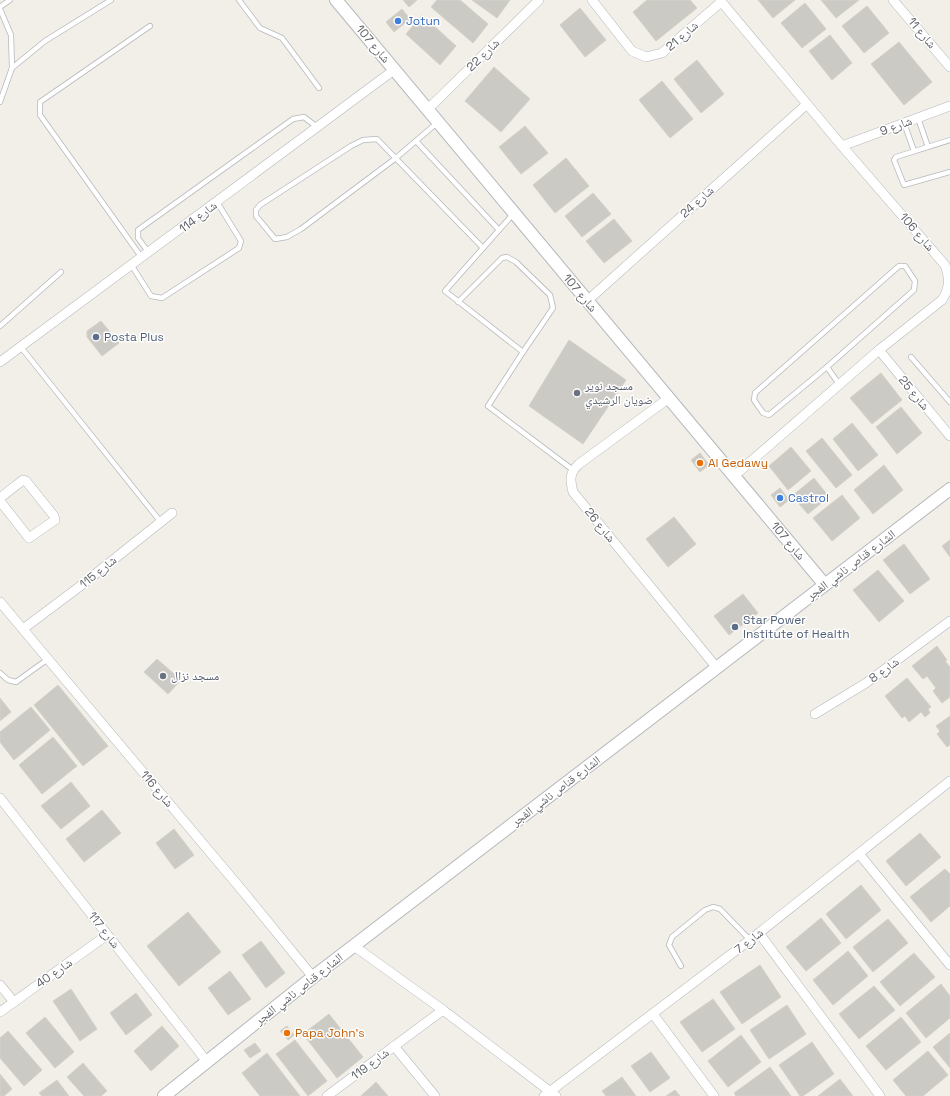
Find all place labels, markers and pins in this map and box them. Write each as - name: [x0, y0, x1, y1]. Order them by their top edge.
- place label: Jotun: [406, 13, 440, 29]
- marker: Jotun: [393, 16, 403, 26]
- place label: Posta Plus: [104, 329, 164, 345]
- marker: Posta Plus: [91, 332, 101, 342]
- place label: مسجد نوير ضويان الرشيدي: [584, 378, 653, 410]
- marker: مسجد نوير ضويان الرشيدي: [572, 388, 582, 398]
- place label: Al Gedawy: [708, 455, 768, 471]
- marker: Al Gedawy: [695, 458, 705, 468]
- place label: Castrol: [788, 490, 829, 506]
- marker: Castrol: [775, 493, 785, 503]
- place label: Star Power Institute of Health: [743, 612, 850, 642]
- marker: Star Power Institute of Health: [730, 622, 740, 632]
- place label: مسجد نزال: [171, 668, 219, 684]
- marker: مسجد نزال: [158, 671, 168, 681]
- place label: Papa John's: [295, 1025, 365, 1041]
- marker: Papa John's: [282, 1028, 292, 1038]

